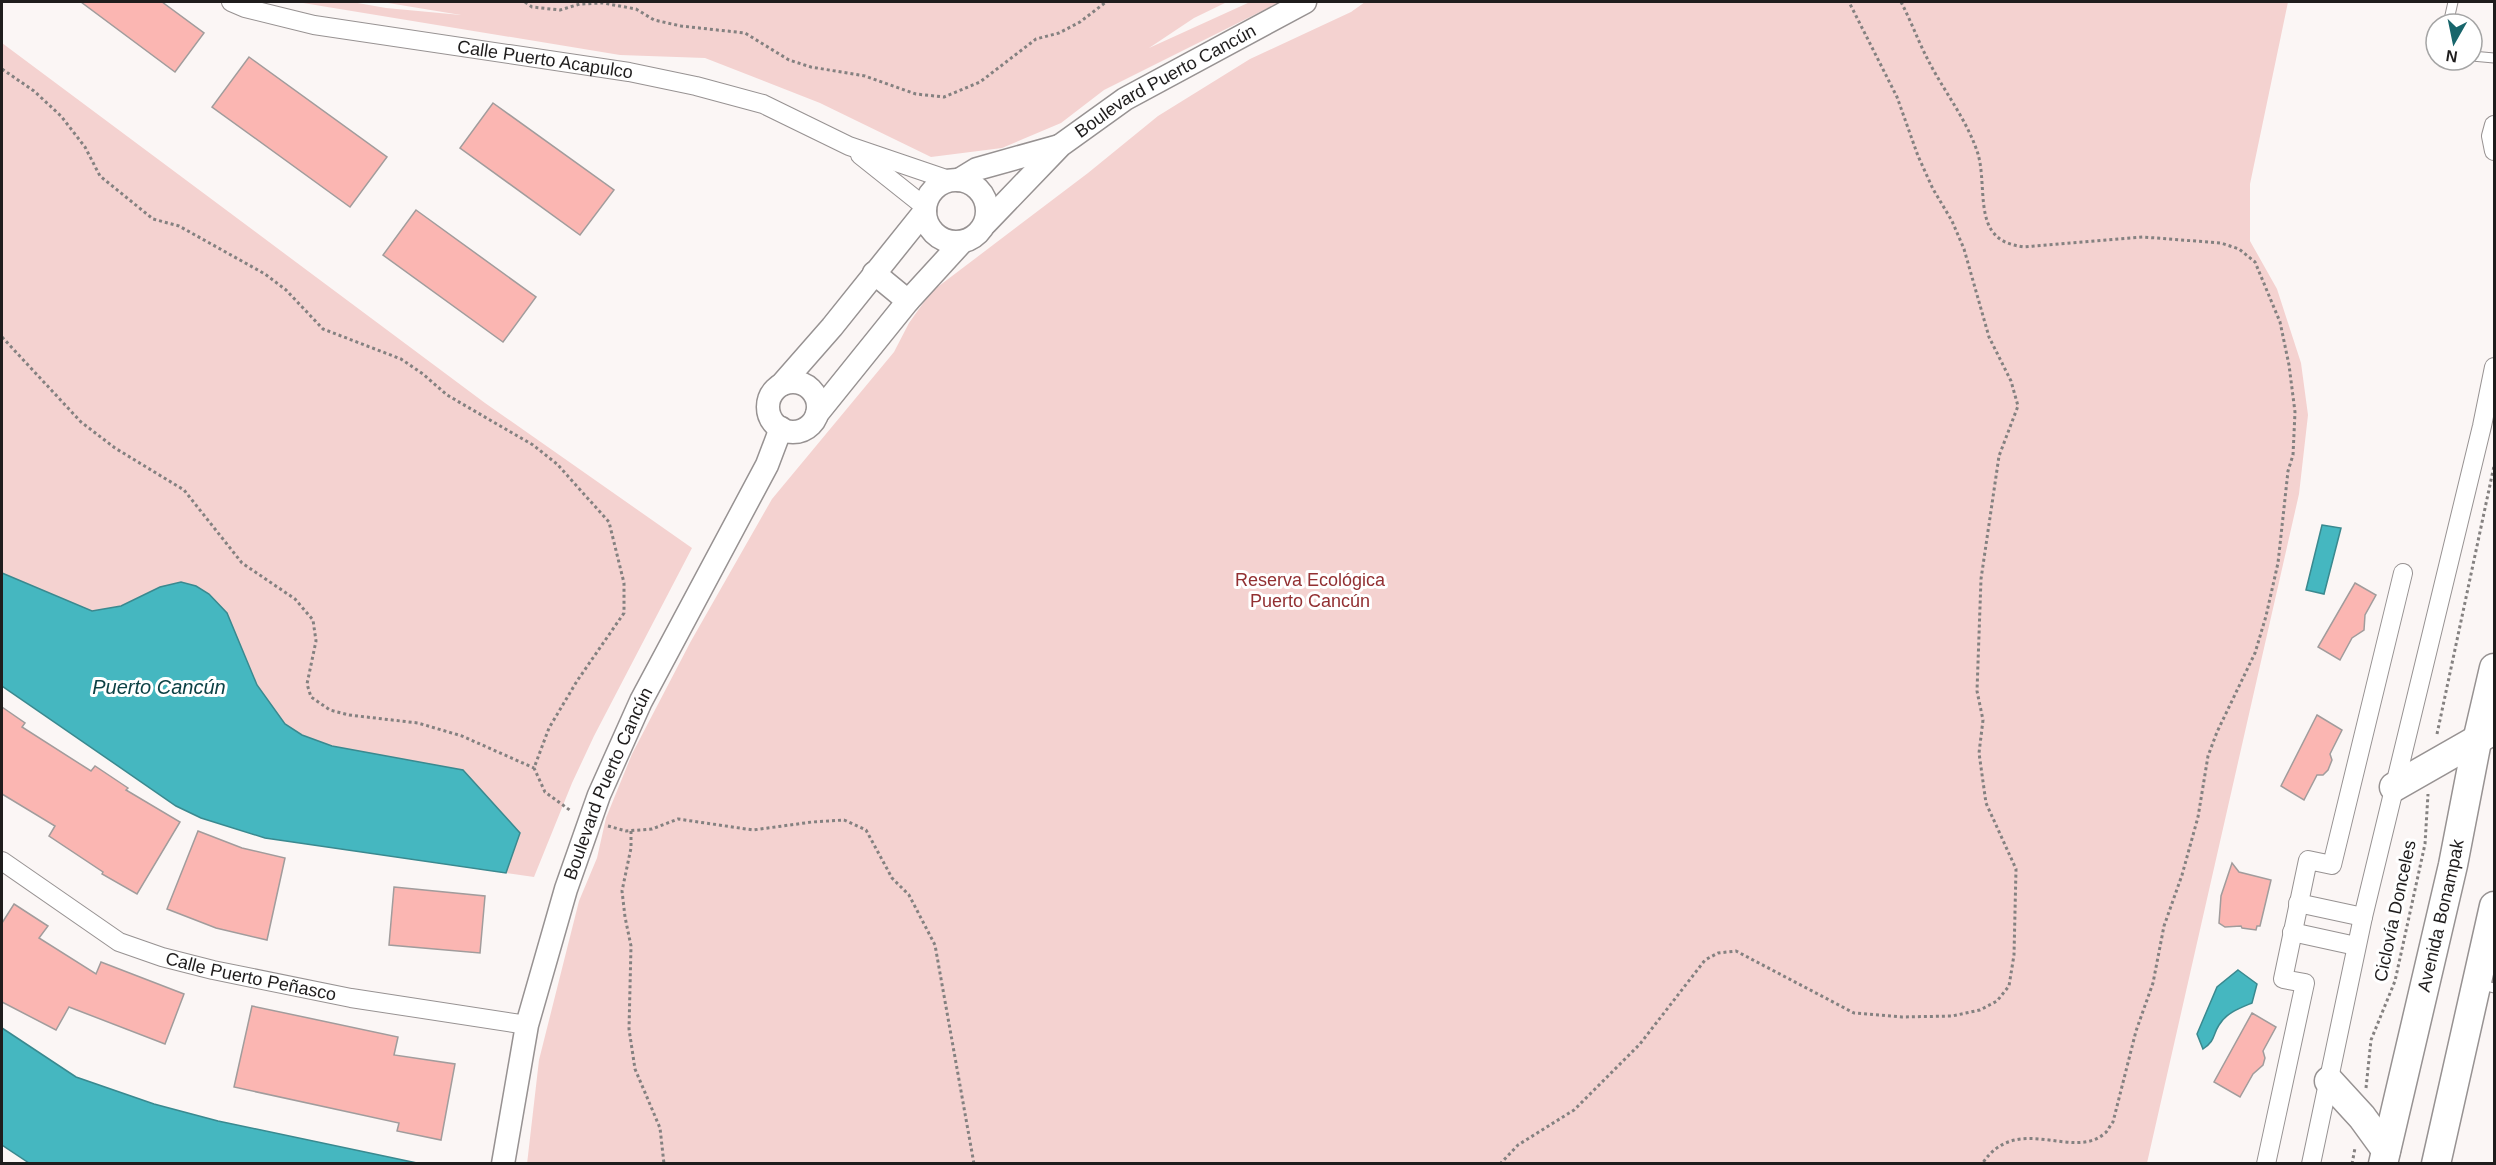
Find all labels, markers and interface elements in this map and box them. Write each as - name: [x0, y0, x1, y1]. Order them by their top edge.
- north arrow: [2424, 12, 2484, 72]
- street label: Boulevard Puerto Cancún: [1071, 20, 1259, 142]
- street label: Calle Puerto Acapulco: [456, 37, 634, 82]
- text: N: [2445, 47, 2459, 66]
- park label: Reserva Ecológica Puerto Cancún: [1235, 570, 1386, 611]
- water label: Puerto Cancún: [92, 676, 226, 698]
- street label: Boulevard Puerto Cancún: [560, 684, 656, 883]
- street label: Avenida Bonampak: [2414, 837, 2468, 994]
- street label: Ciclovía Donceles: [2370, 838, 2420, 984]
- street label: Calle Puerto Peñasco: [163, 948, 338, 1005]

